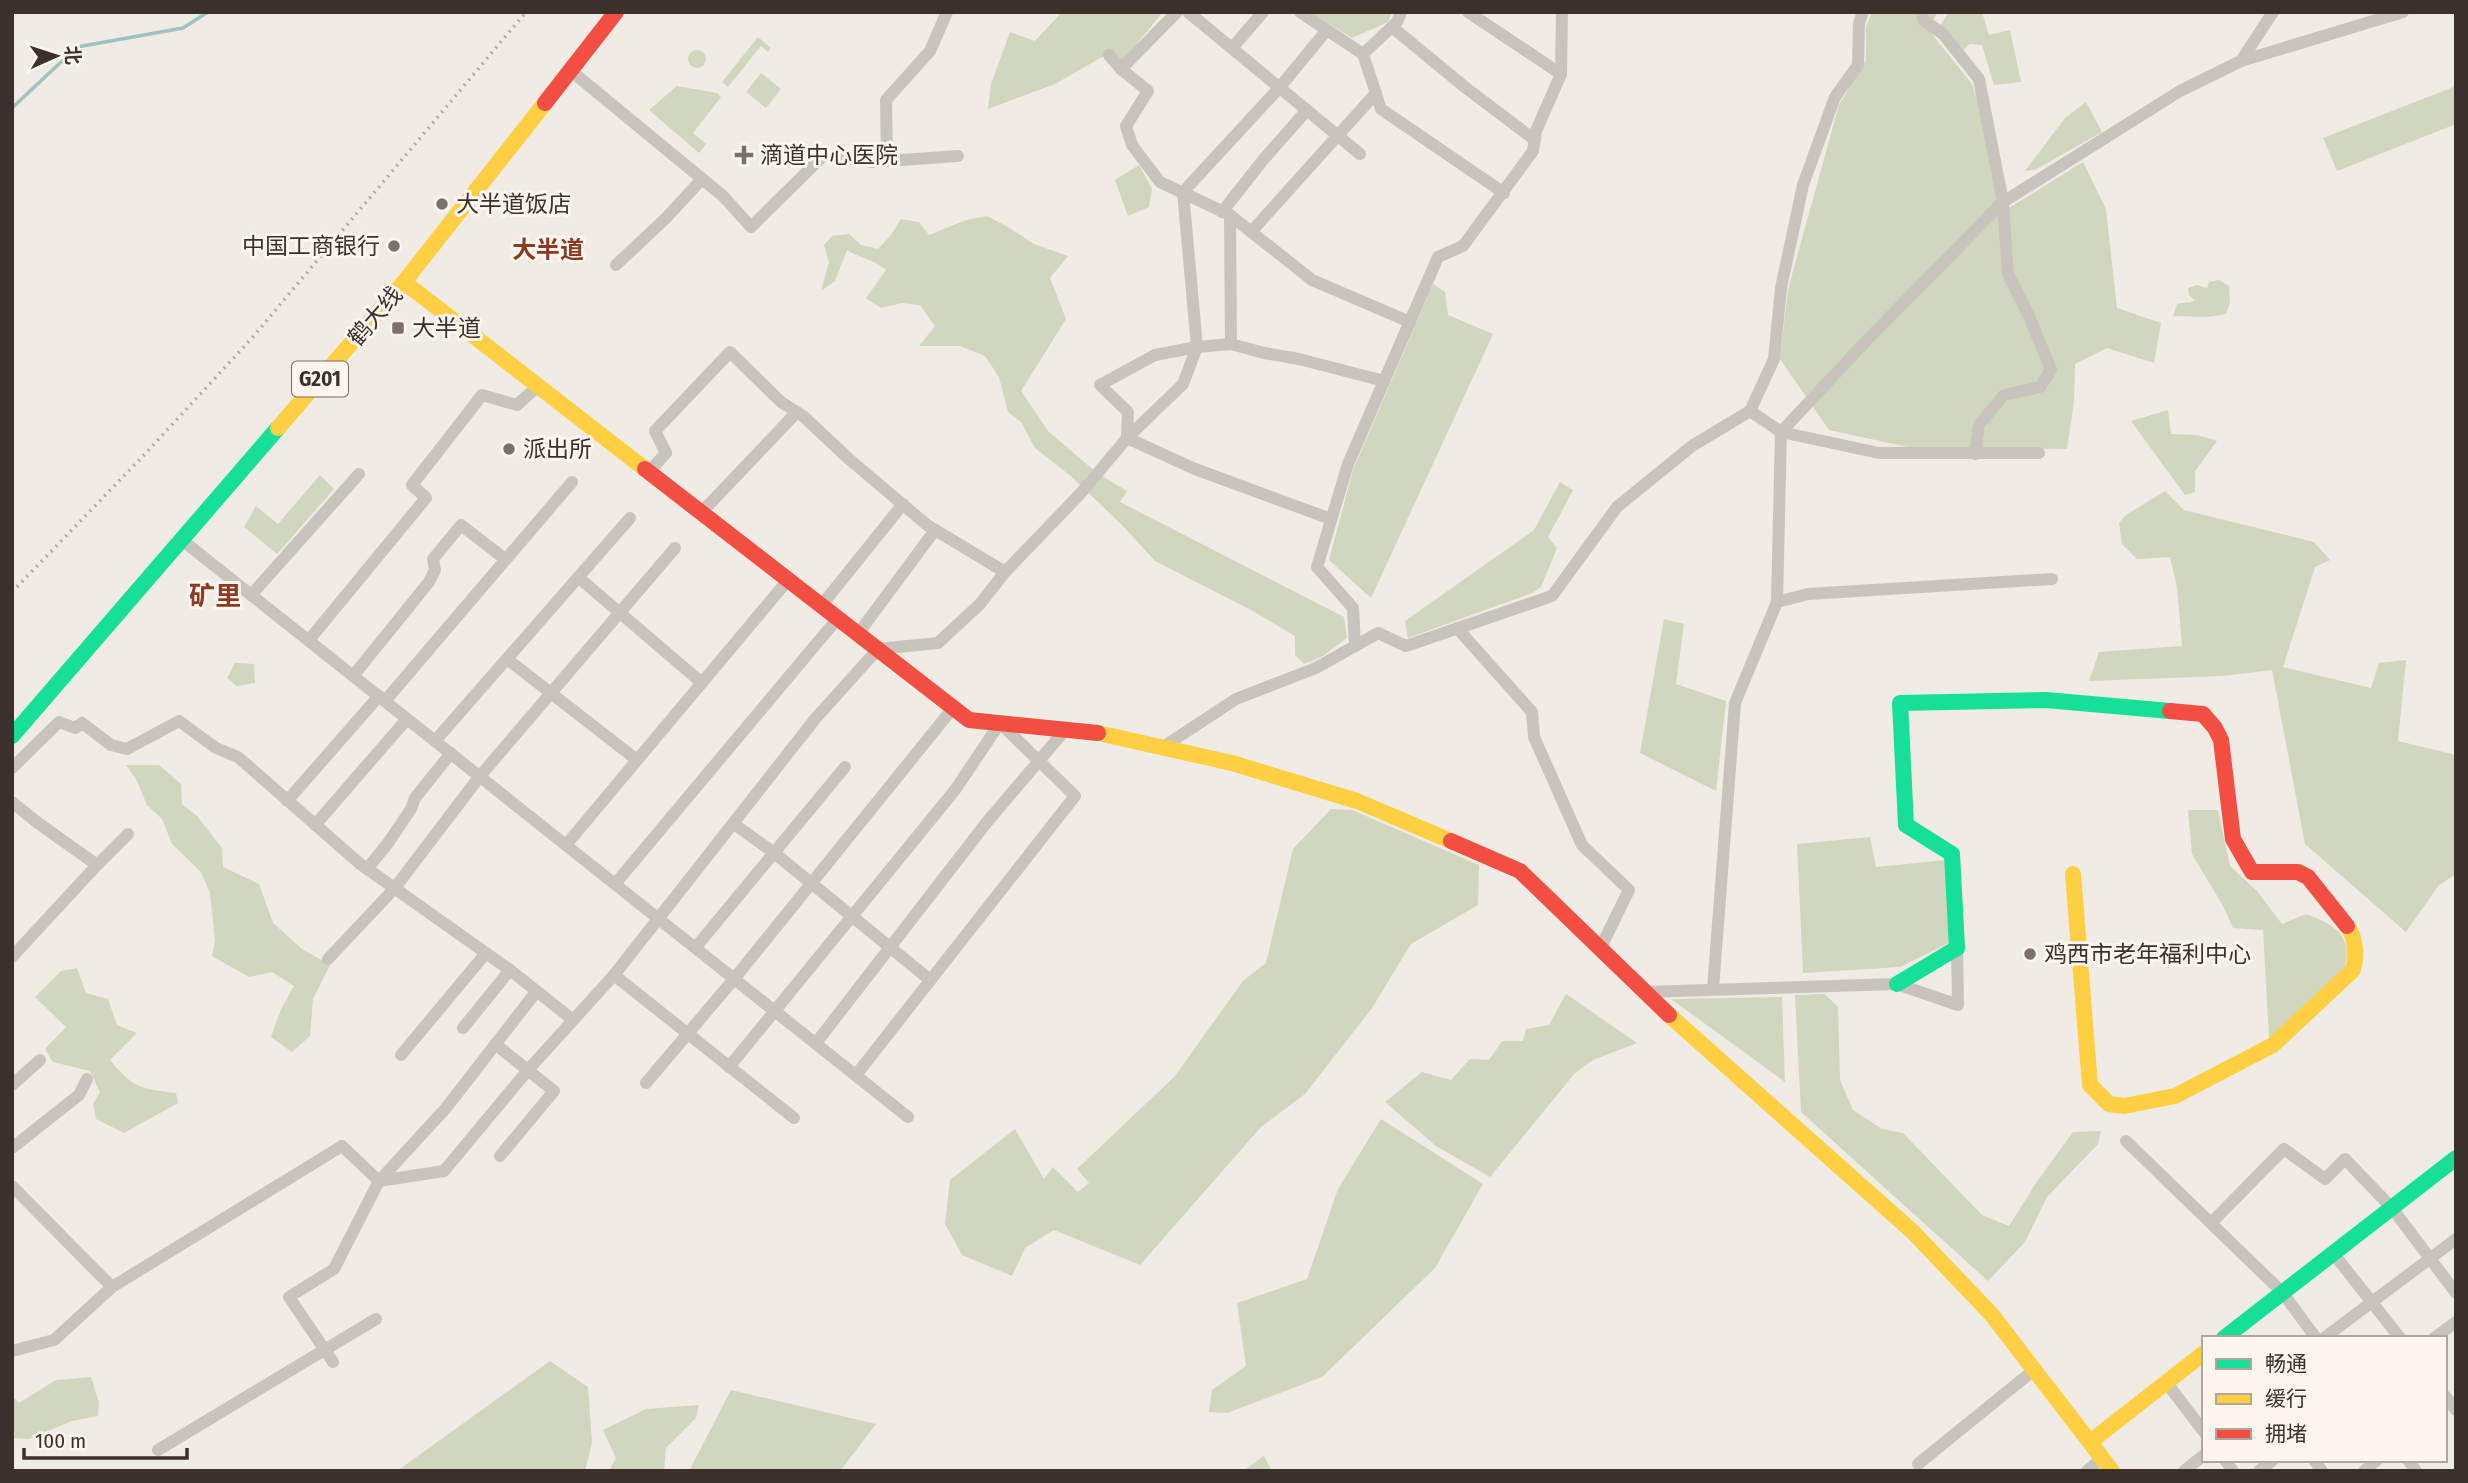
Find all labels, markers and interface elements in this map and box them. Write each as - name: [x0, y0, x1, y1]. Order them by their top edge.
- north arrow: [21, 21, 91, 91]
- text: 北: [60, 45, 84, 65]
- place label: 滴道中心医院: [760, 141, 898, 169]
- marker: 滴道中心医院: [734, 145, 754, 165]
- place label: 大半道饭店: [456, 190, 571, 218]
- marker: 大半道饭店: [434, 196, 450, 212]
- place label: 中国工商银行: [242, 232, 380, 260]
- district label: 大半道: [512, 236, 584, 264]
- marker: 中国工商银行: [386, 238, 402, 254]
- street label: 鹤大线: [342, 281, 408, 351]
- place label: 大半道: [412, 314, 481, 342]
- marker: 大半道: [390, 320, 406, 336]
- road number: G201: [292, 362, 348, 396]
- place label: 派出所: [523, 435, 592, 463]
- marker: 派出所: [501, 441, 517, 457]
- district label: 矿里: [189, 581, 241, 612]
- place label: 鸡西市老年福利中心: [2044, 940, 2251, 968]
- marker: 鸡西市老年福利中心: [2022, 946, 2038, 962]
- legend: [2202, 1336, 2447, 1462]
- text: 畅通: [2265, 1351, 2307, 1377]
- text: 缓行: [2265, 1386, 2307, 1412]
- scale bar: [24, 1416, 187, 1460]
- text: 拥堵: [2265, 1421, 2307, 1447]
- text: 100 m: [35, 1428, 86, 1454]

